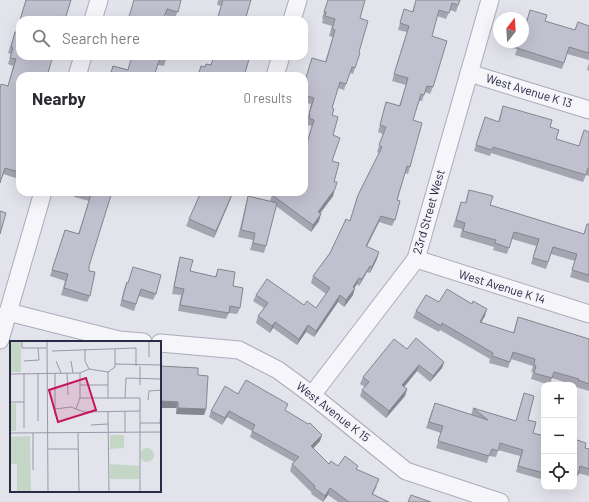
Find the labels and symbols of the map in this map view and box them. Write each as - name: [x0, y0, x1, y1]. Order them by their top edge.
- north arrow: [493, 12, 529, 48]
- street label: West Avenue K 13: [484, 70, 574, 110]
- street label: 23rd Street West: [409, 168, 447, 256]
- street label: West Avenue K 14: [457, 266, 547, 306]
- inset map: [10, 341, 161, 492]
- street label: West Avenue K 15: [294, 378, 373, 444]

